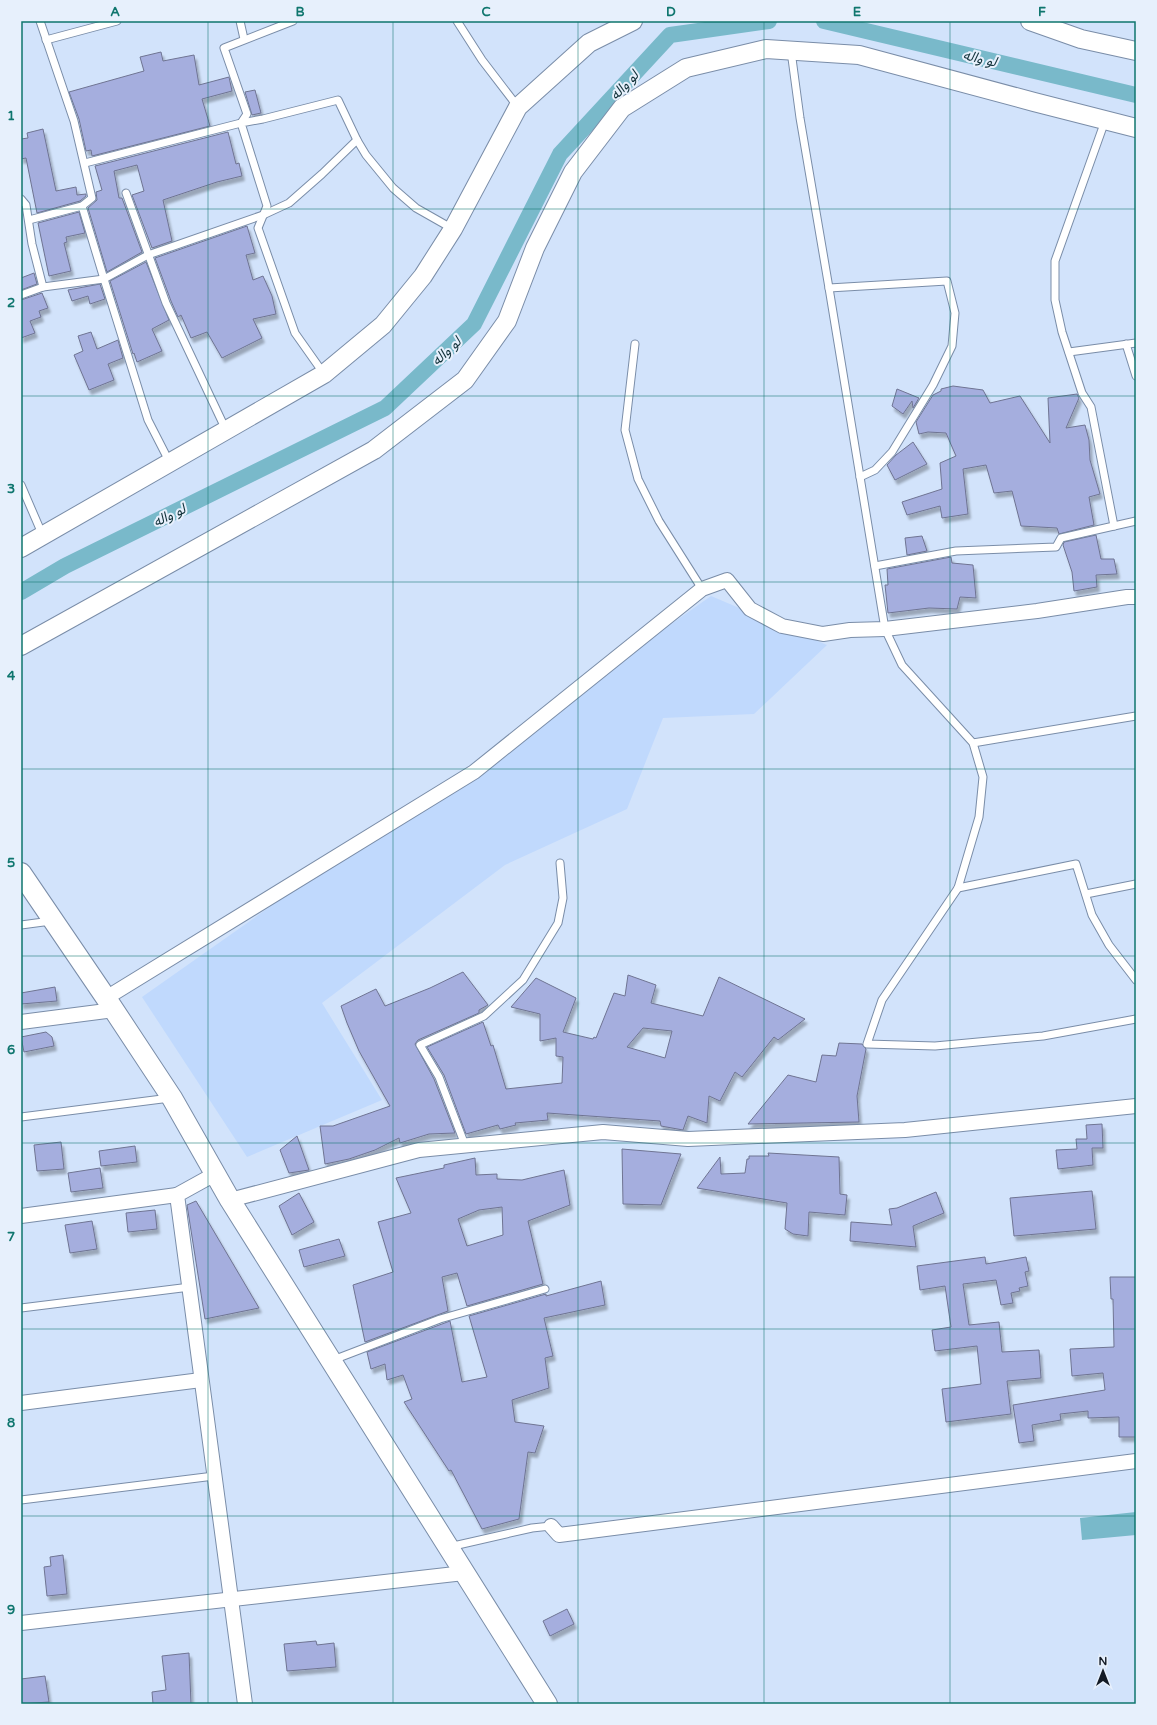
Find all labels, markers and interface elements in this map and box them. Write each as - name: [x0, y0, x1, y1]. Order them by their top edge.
- text: A: [110, 4, 120, 20]
- text: B: [295, 4, 305, 20]
- text: C: [481, 4, 491, 20]
- text: D: [666, 4, 676, 20]
- text: E: [853, 4, 861, 20]
- text: F: [1038, 4, 1046, 20]
- water label: لو واله: [961, 46, 1000, 71]
- water label: لو واله: [607, 66, 643, 104]
- text: 1: [7, 108, 15, 124]
- text: 2: [7, 295, 15, 311]
- water label: لو واله: [428, 333, 466, 369]
- text: 3: [7, 481, 15, 497]
- water label: لو واله: [150, 500, 189, 531]
- text: 4: [7, 668, 16, 684]
- text: 5: [7, 855, 15, 871]
- text: 6: [7, 1042, 15, 1058]
- text: 7: [7, 1229, 15, 1245]
- text: 8: [7, 1415, 15, 1431]
- text: 9: [7, 1602, 15, 1618]
- north arrow: [1083, 1651, 1123, 1691]
- text: N: [1099, 1655, 1107, 1668]

